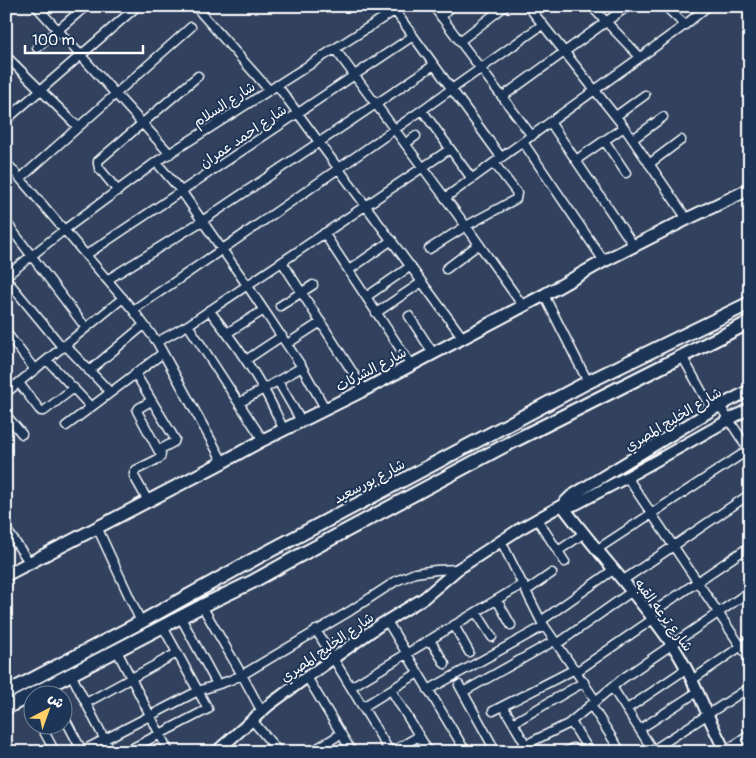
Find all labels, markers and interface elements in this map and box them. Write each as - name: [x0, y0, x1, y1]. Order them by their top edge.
- scale bar: [25, 22, 142, 54]
- text: 100 m: [32, 31, 75, 50]
- street label: شارع السلام: [190, 78, 260, 133]
- street label: شارع احمد عمران: [197, 101, 290, 173]
- street label: شارع الشركات: [333, 344, 410, 396]
- street label: شارع الخليج المصري: [622, 384, 726, 457]
- street label: شارع بورسعيد: [331, 455, 408, 508]
- street label: شارع ترعه القبه: [630, 576, 696, 656]
- street label: شارع الخليج المصري: [277, 609, 378, 688]
- north arrow: [22, 686, 72, 736]
- text: ش: [45, 689, 68, 712]

